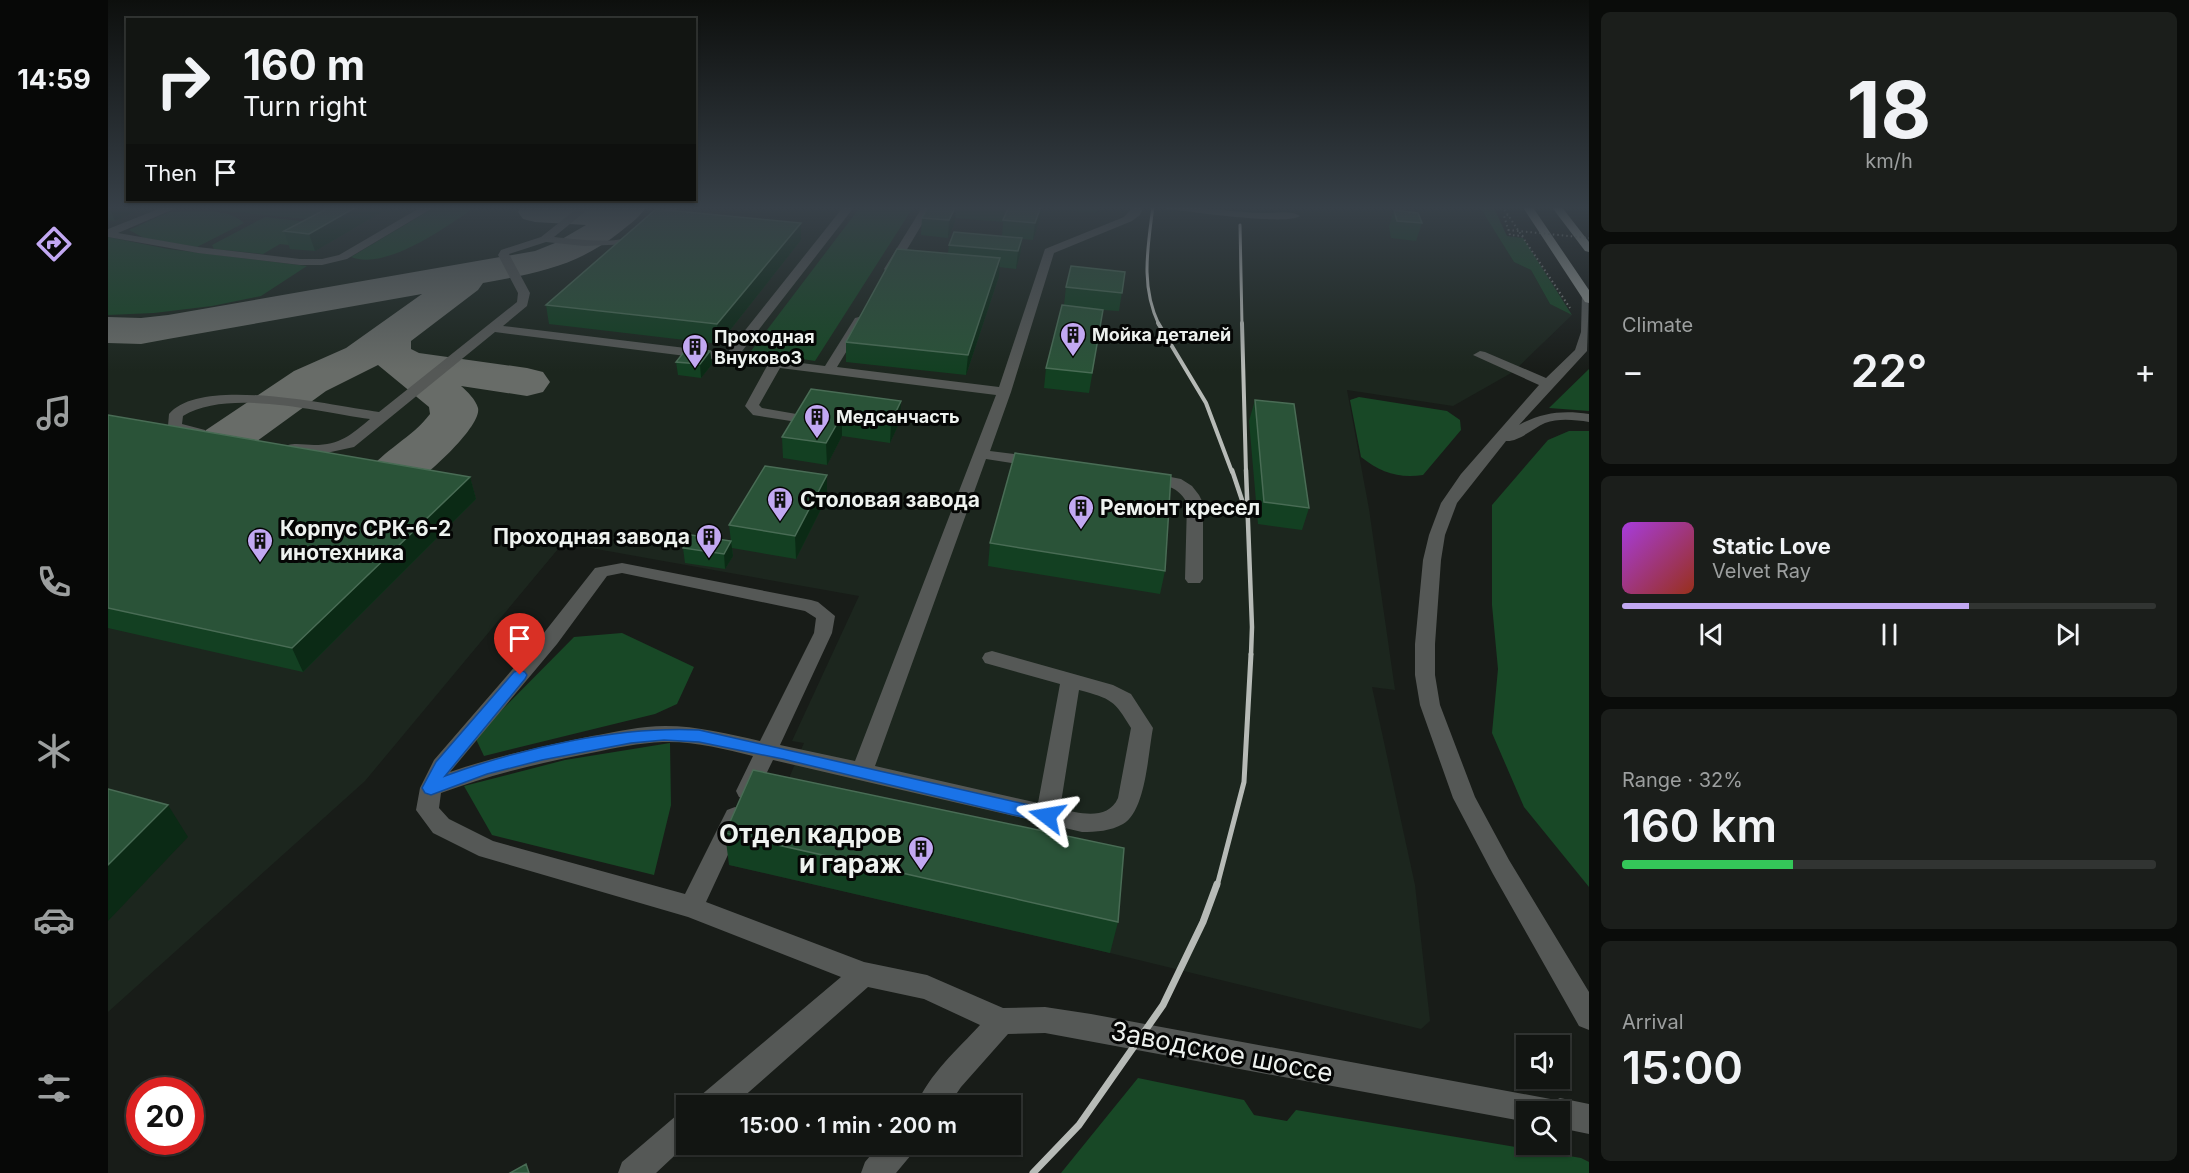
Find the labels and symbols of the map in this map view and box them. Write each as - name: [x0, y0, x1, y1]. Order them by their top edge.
- building icon: Мойка деталей: [1058, 320, 1088, 358]
- place label: Мойка деталей: [1092, 324, 1231, 345]
- place label: Проходная Внуково3: [714, 326, 815, 368]
- building icon: Проходная Внуково3: [680, 332, 710, 370]
- building icon: Медсанчасть: [802, 402, 832, 440]
- place label: Медсанчасть: [836, 406, 960, 427]
- building icon: Столовая завода: [765, 485, 795, 523]
- place label: Столовая завода: [800, 487, 980, 512]
- building icon: Ремонт кресел: [1066, 493, 1096, 531]
- place label: Ремонт кресел: [1100, 495, 1260, 520]
- place label: Корпус СРК-6-2 инотехника: [280, 516, 451, 565]
- building icon: Проходная завода: [694, 522, 724, 560]
- place label: Проходная завода: [493, 524, 690, 549]
- building icon: Корпус СРК-6-2 инотехника: [245, 526, 275, 564]
- pin: [494, 613, 545, 675]
- position arrow: [1015, 784, 1079, 848]
- place label: Отдел кадров и гараж: [719, 818, 902, 879]
- building icon: Отдел кадров и гараж: [906, 834, 936, 872]
- street label: Заводское шоссе: [1108, 1015, 1336, 1088]
- speed limit sign: 20: [126, 1077, 204, 1155]

